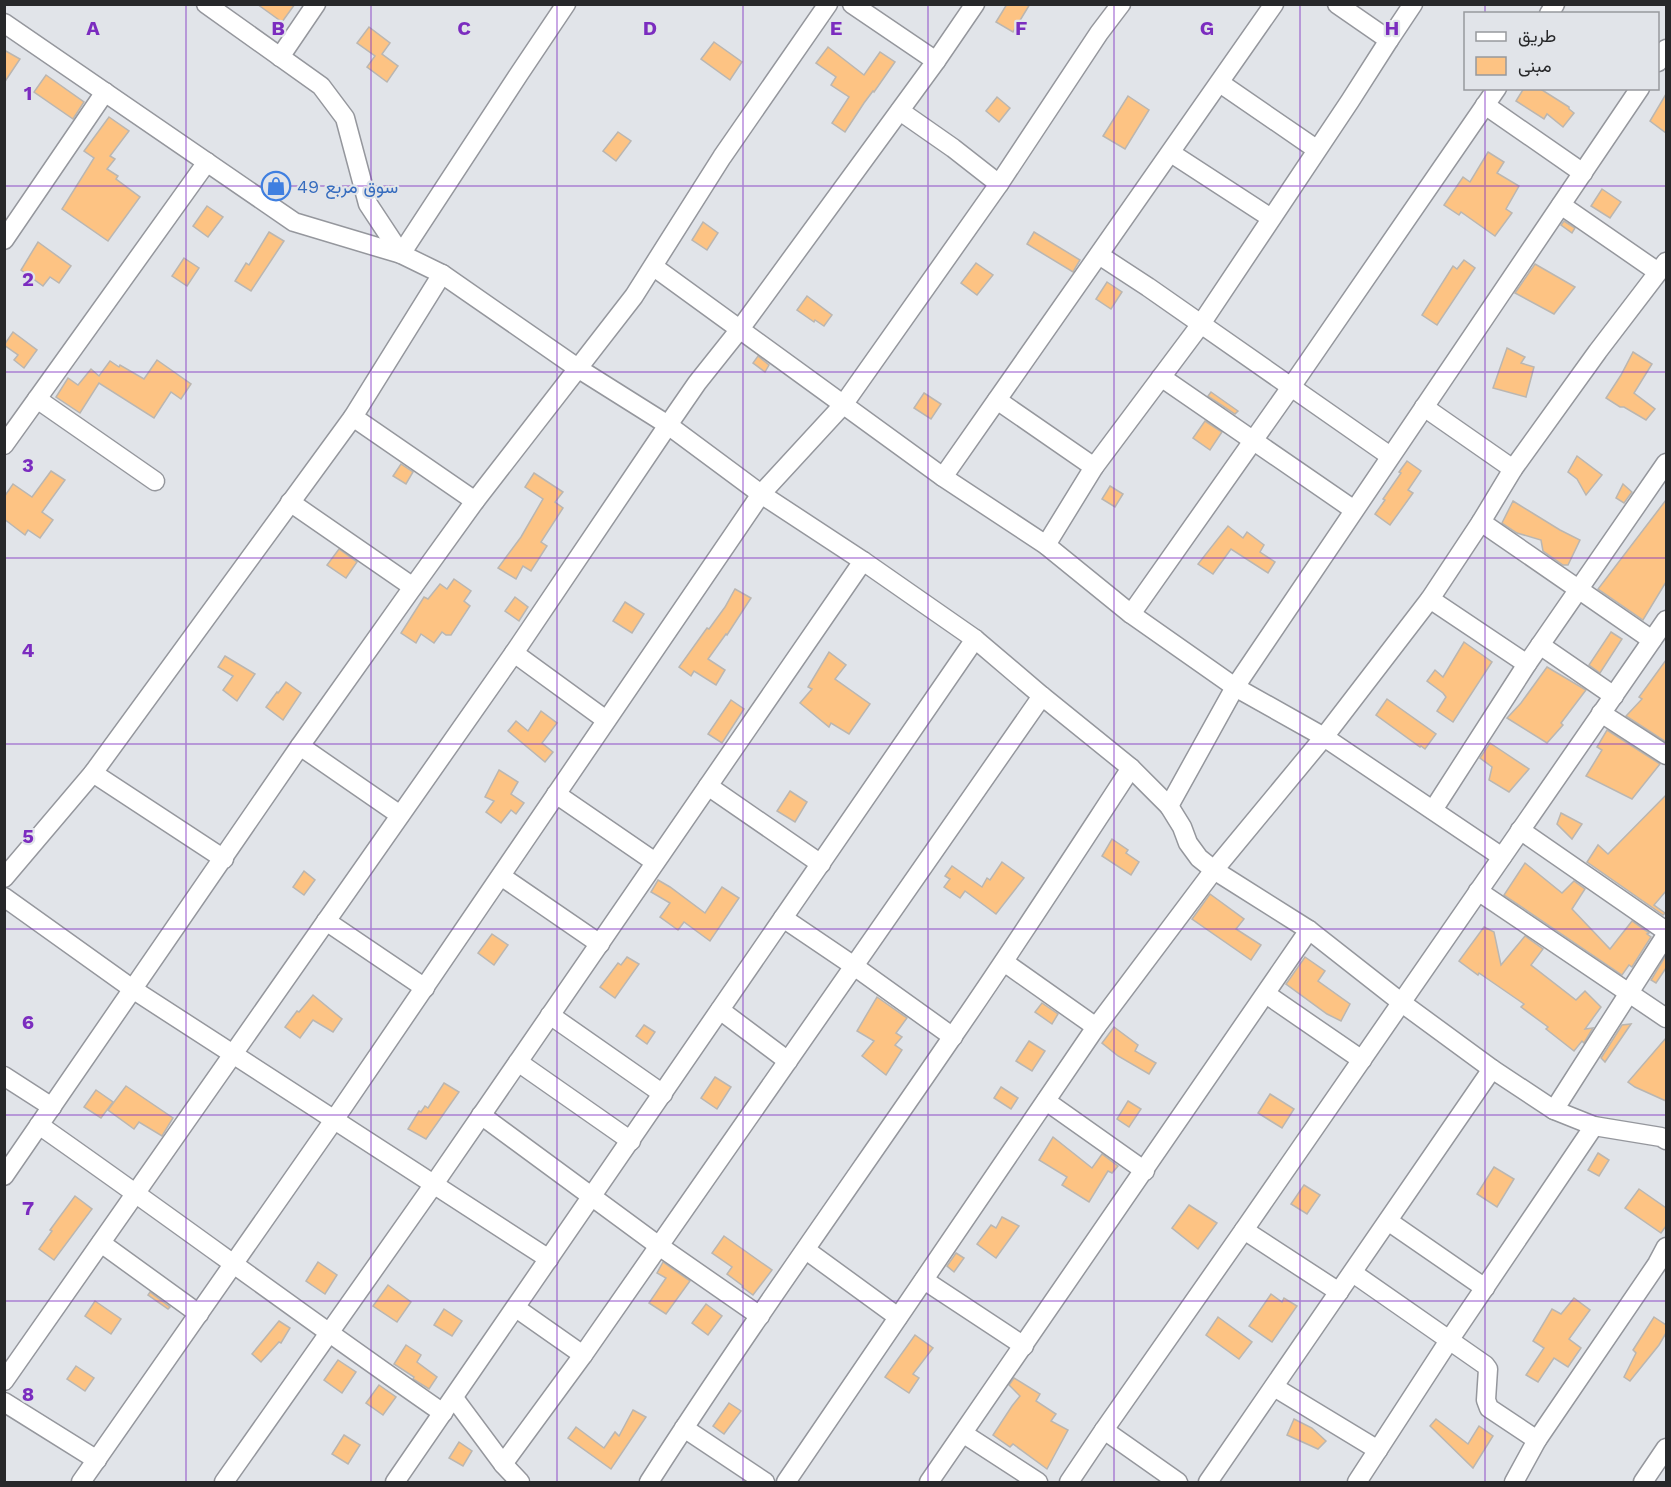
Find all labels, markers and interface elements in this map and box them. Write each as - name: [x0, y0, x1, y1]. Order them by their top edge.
- legend: [1464, 12, 1659, 90]
- text: A: [86, 16, 100, 40]
- text: B: [271, 16, 285, 40]
- text: C: [457, 16, 471, 40]
- text: D: [643, 16, 657, 40]
- text: E: [830, 16, 842, 40]
- text: F: [1015, 16, 1027, 40]
- text: G: [1200, 16, 1214, 40]
- text: H: [1385, 16, 1399, 40]
- text: طريق: [1518, 25, 1556, 47]
- text: مبنى: [1518, 55, 1552, 77]
- text: 1: [24, 81, 32, 105]
- shop icon: سوق مربع 49: [260, 170, 292, 202]
- place label: سوق مربع 49: [297, 176, 398, 199]
- text: 2: [22, 267, 34, 291]
- text: 3: [22, 453, 34, 477]
- text: 4: [22, 638, 35, 662]
- text: 5: [22, 824, 34, 848]
- text: 6: [22, 1010, 34, 1034]
- text: 7: [22, 1196, 34, 1220]
- text: 8: [22, 1382, 34, 1406]

